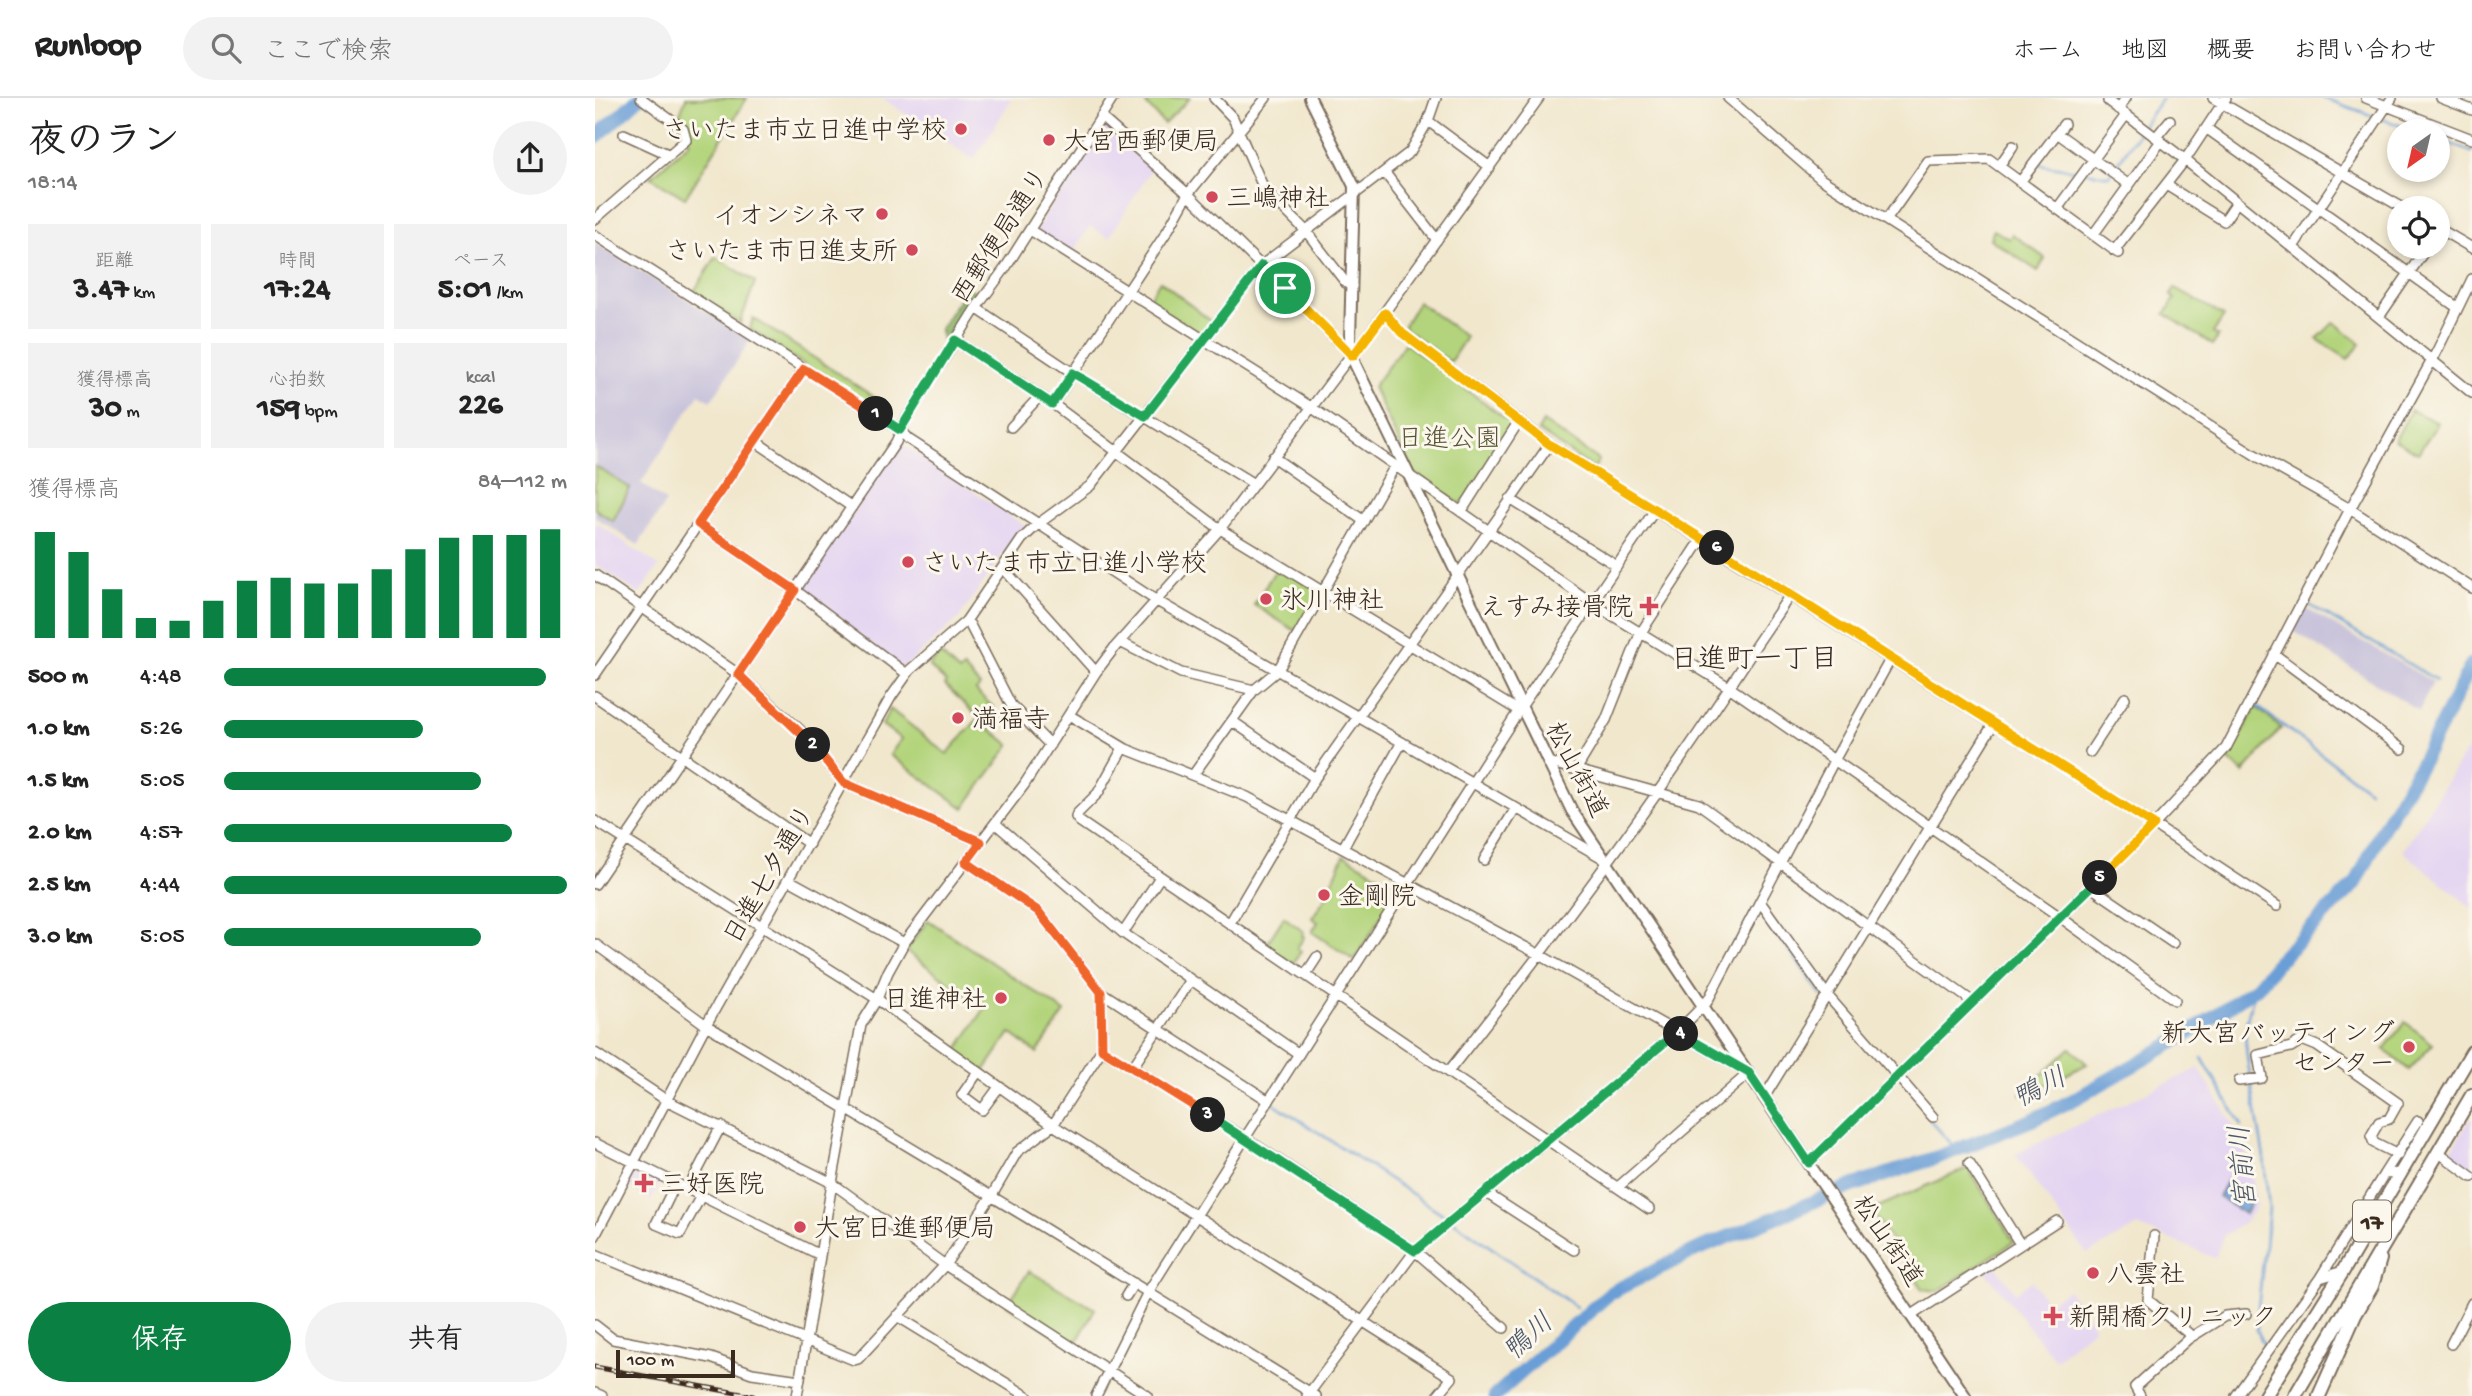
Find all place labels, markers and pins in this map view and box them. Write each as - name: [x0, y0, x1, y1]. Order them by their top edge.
- place label: さいたま市立日進中学校: [662, 116, 947, 149]
- marker: さいたま市立日進中学校: [953, 121, 969, 137]
- place label: 大宮西郵便局: [1063, 128, 1219, 160]
- marker: 大宮西郵便局: [1041, 132, 1057, 148]
- place label: 三嶋神社: [1226, 184, 1330, 217]
- marker: 三嶋神社: [1204, 189, 1220, 205]
- place label: イオンシネマ: [713, 203, 868, 234]
- marker: イオンシネマ: [874, 206, 890, 222]
- place label: さいたま市日進支所: [665, 238, 898, 270]
- marker: さいたま市日進支所: [904, 242, 920, 258]
- pin: [1255, 258, 1315, 318]
- pin: 1: [859, 396, 893, 432]
- pin: 6: [1699, 531, 1735, 566]
- place label: さいたま市立日進小学校: [922, 550, 1207, 582]
- marker: さいたま市立日進小学校: [900, 554, 916, 570]
- place label: 氷川神社: [1280, 587, 1384, 619]
- marker: 氷川神社: [1258, 591, 1274, 607]
- place label: えすみ接骨院: [1480, 594, 1633, 626]
- marker: えすみ接骨院: [1639, 596, 1659, 616]
- place label: 満福寺: [972, 705, 1050, 738]
- marker: 満福寺: [950, 710, 966, 726]
- pin: 2: [795, 728, 830, 762]
- pin: 5: [2083, 860, 2117, 896]
- place label: 金剛院: [1338, 883, 1416, 915]
- marker: 金剛院: [1316, 887, 1332, 903]
- place label: 日進神社: [883, 986, 987, 1018]
- marker: 日進神社: [993, 990, 1009, 1006]
- pin: 4: [1663, 1016, 1699, 1052]
- place label: 新大宮バッティング センター: [2161, 1019, 2395, 1082]
- marker: 新大宮バッティング センター: [2401, 1039, 2417, 1055]
- pin: 3: [1191, 1098, 1225, 1132]
- place label: 三好医院: [660, 1171, 764, 1203]
- marker: 三好医院: [634, 1173, 654, 1193]
- place label: 大宮日進郵便局: [814, 1215, 996, 1247]
- marker: 大宮日進郵便局: [792, 1219, 808, 1235]
- place label: 八雲社: [2107, 1262, 2185, 1293]
- marker: 八雲社: [2085, 1265, 2101, 1281]
- place label: 新開橋クリニック: [2069, 1304, 2277, 1336]
- marker: 新開橋クリニック: [2043, 1306, 2063, 1326]

